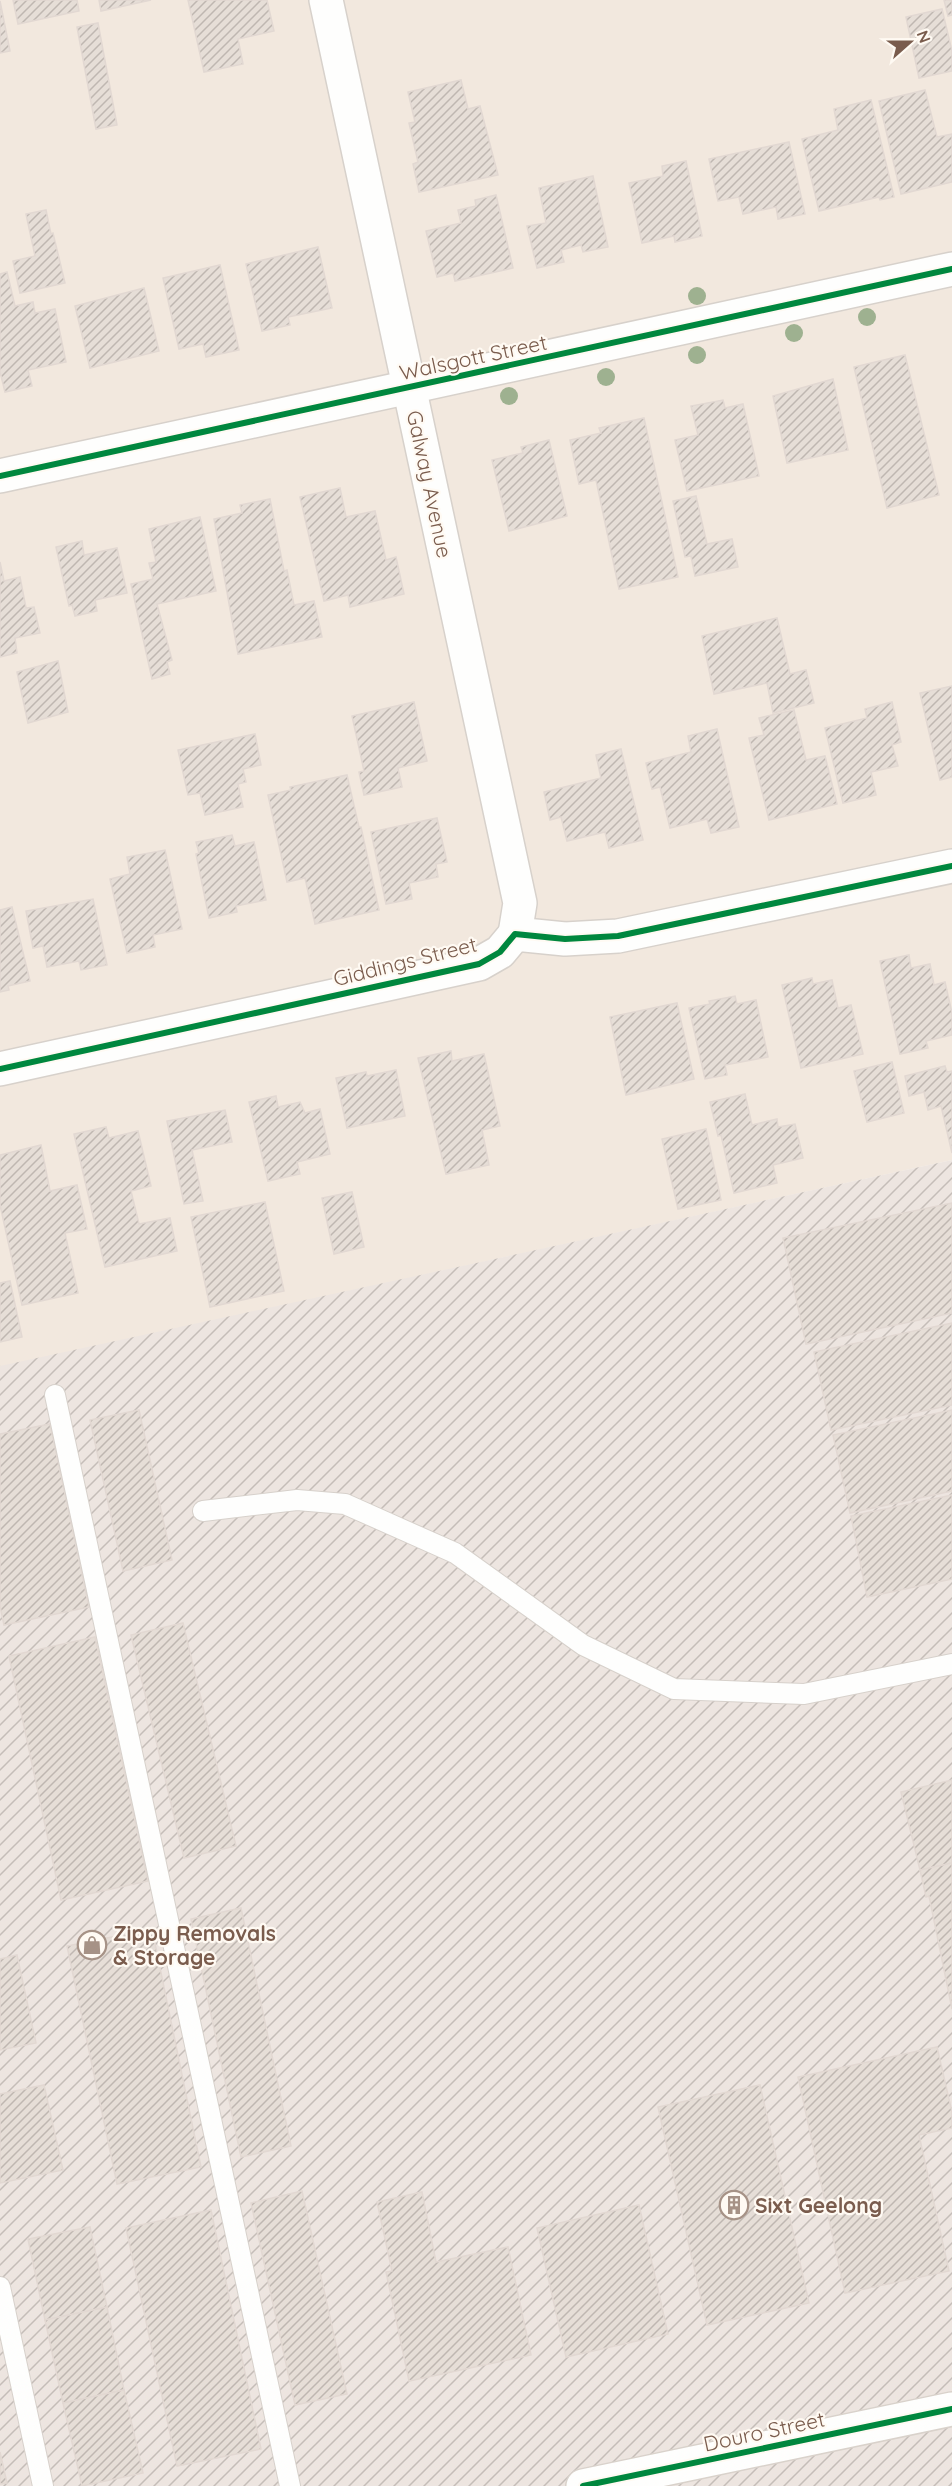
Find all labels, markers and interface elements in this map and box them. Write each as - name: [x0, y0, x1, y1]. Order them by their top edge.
- north arrow: [880, 12, 940, 72]
- text: N: [913, 28, 935, 46]
- street label: Walsgott Street: [397, 329, 549, 385]
- street label: Galway Avenue: [402, 408, 458, 560]
- street label: Giddings Street: [331, 931, 479, 991]
- place label: Zippy Removals & Storage: [113, 1920, 276, 1970]
- shop icon: Zippy Removals & Storage: [76, 1929, 108, 1961]
- building icon: Sixt Geelong: [718, 2189, 750, 2221]
- place label: Sixt Geelong: [755, 2192, 882, 2218]
- street label: Douro Street: [701, 2405, 827, 2457]

